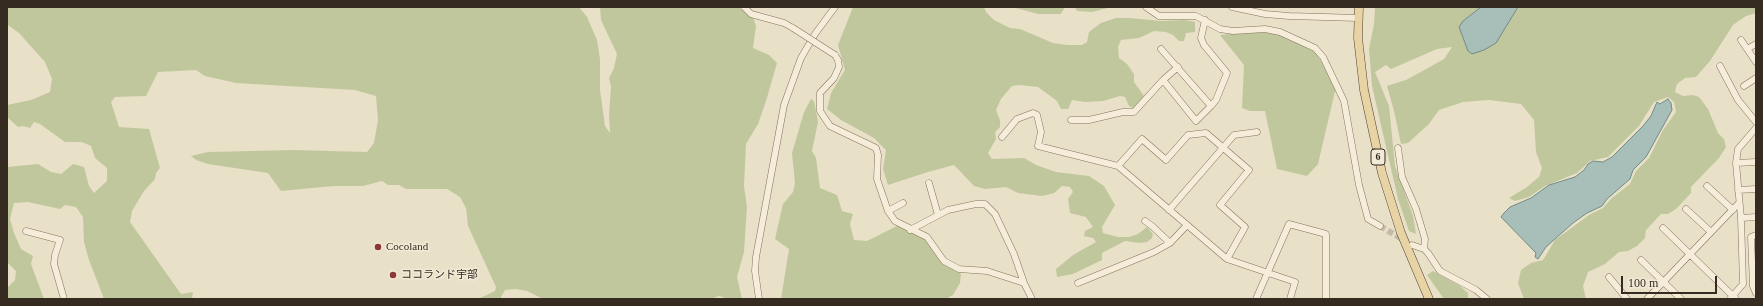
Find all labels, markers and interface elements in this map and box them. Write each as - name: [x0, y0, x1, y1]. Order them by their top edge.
- road number: 6: [1371, 149, 1385, 165]
- place label: Cocoland: [386, 240, 428, 254]
- marker: Cocoland: [373, 242, 383, 252]
- place label: ココランド宇部: [401, 268, 478, 282]
- scale bar: [1623, 268, 1719, 294]
- marker: ココランド宇部: [388, 270, 398, 280]
- text: 100 m: [1628, 276, 1658, 290]

